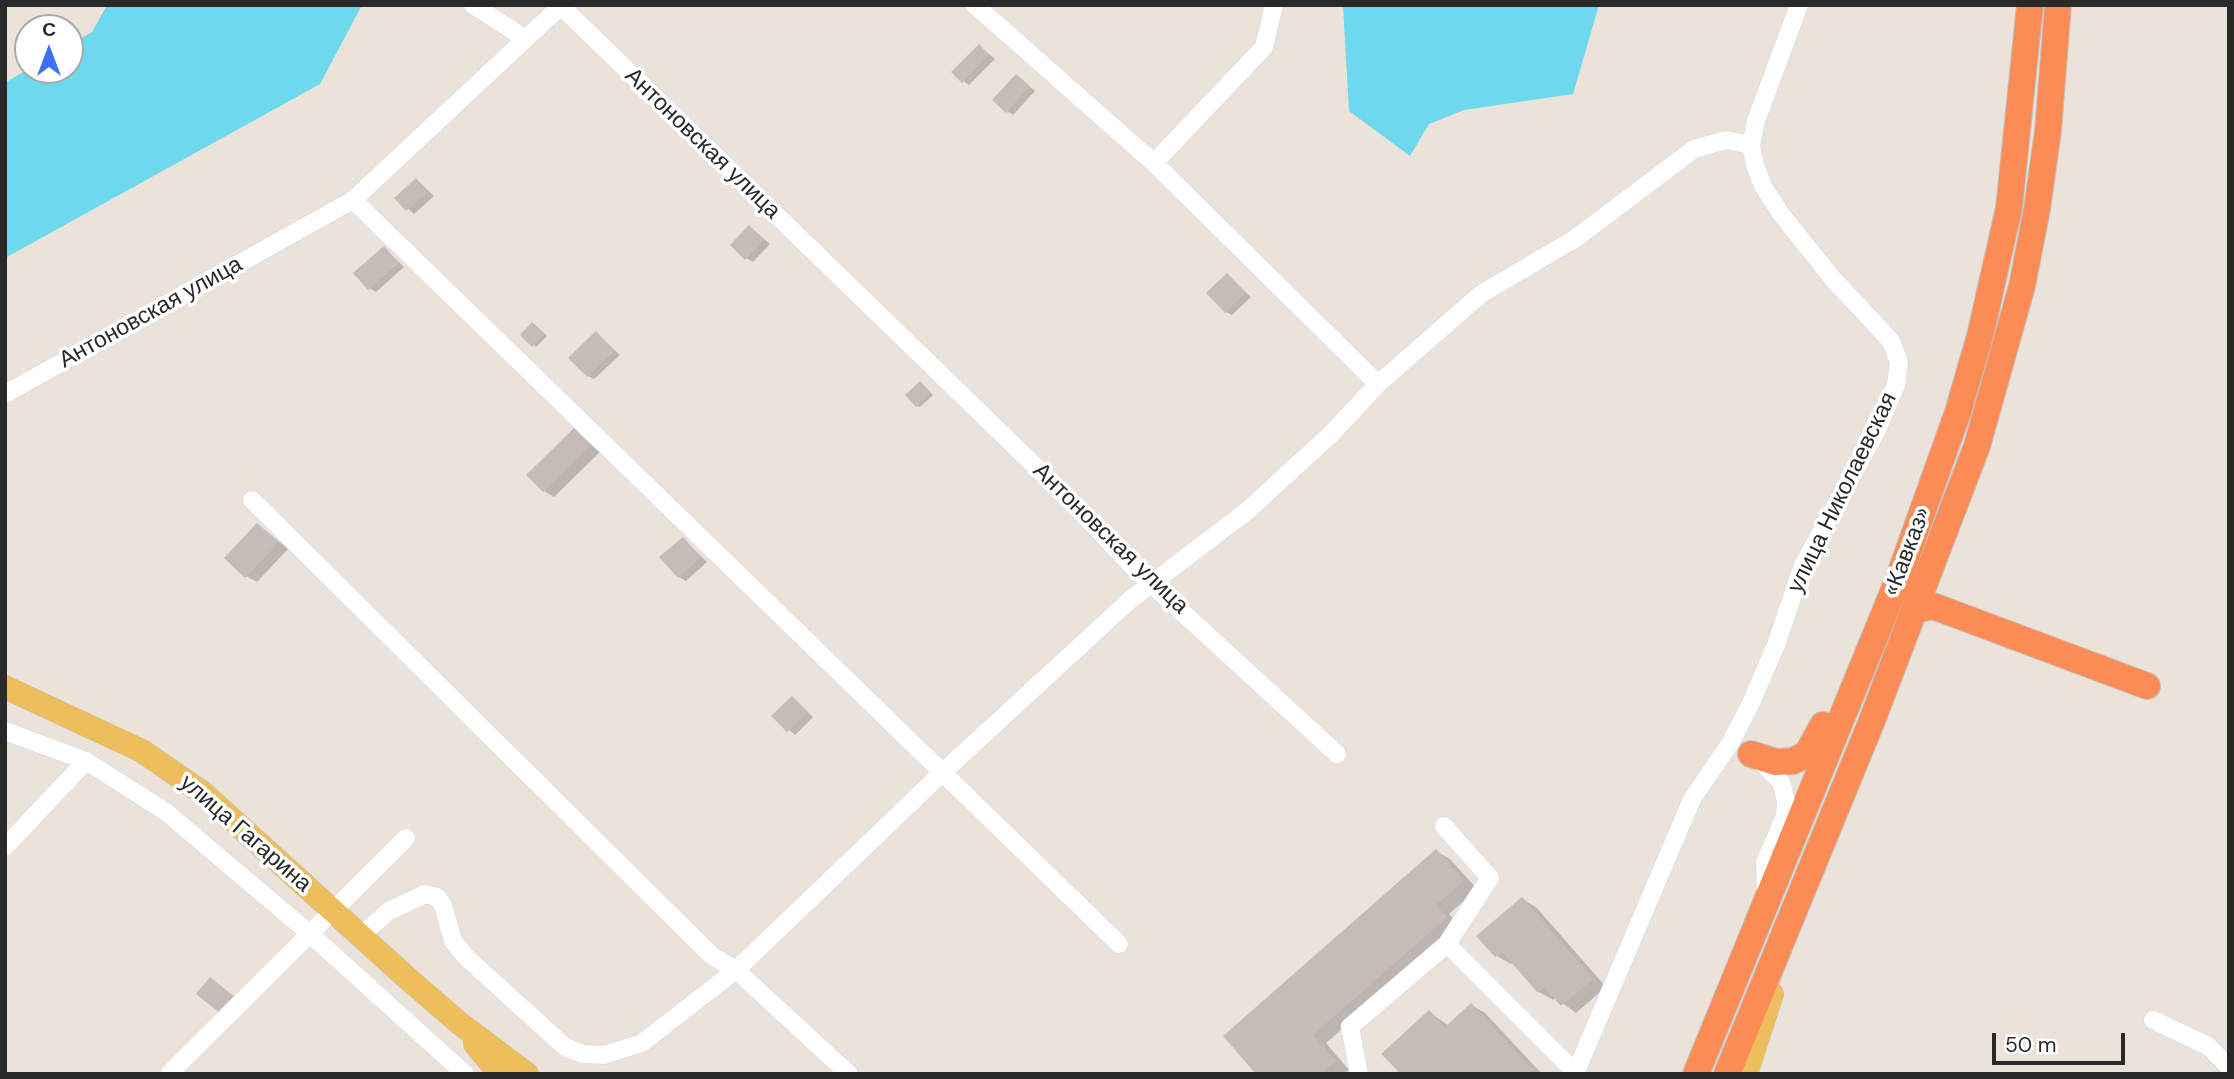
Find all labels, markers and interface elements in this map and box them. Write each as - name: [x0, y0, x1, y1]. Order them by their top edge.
- north arrow: [14, 14, 84, 84]
- text: С: [42, 17, 56, 42]
- street label: Антоновская улица: [619, 63, 785, 225]
- street label: Антоновская улица: [55, 251, 247, 375]
- street label: улица Николаевская: [1782, 388, 1904, 598]
- street label: Антоновская улица: [1027, 458, 1193, 620]
- street label: «Кавказ»: [1878, 504, 1938, 600]
- street label: улица Гагарина: [174, 769, 316, 899]
- scale bar: [1996, 1020, 2129, 1064]
- text: 50 m: [2005, 1031, 2056, 1059]

